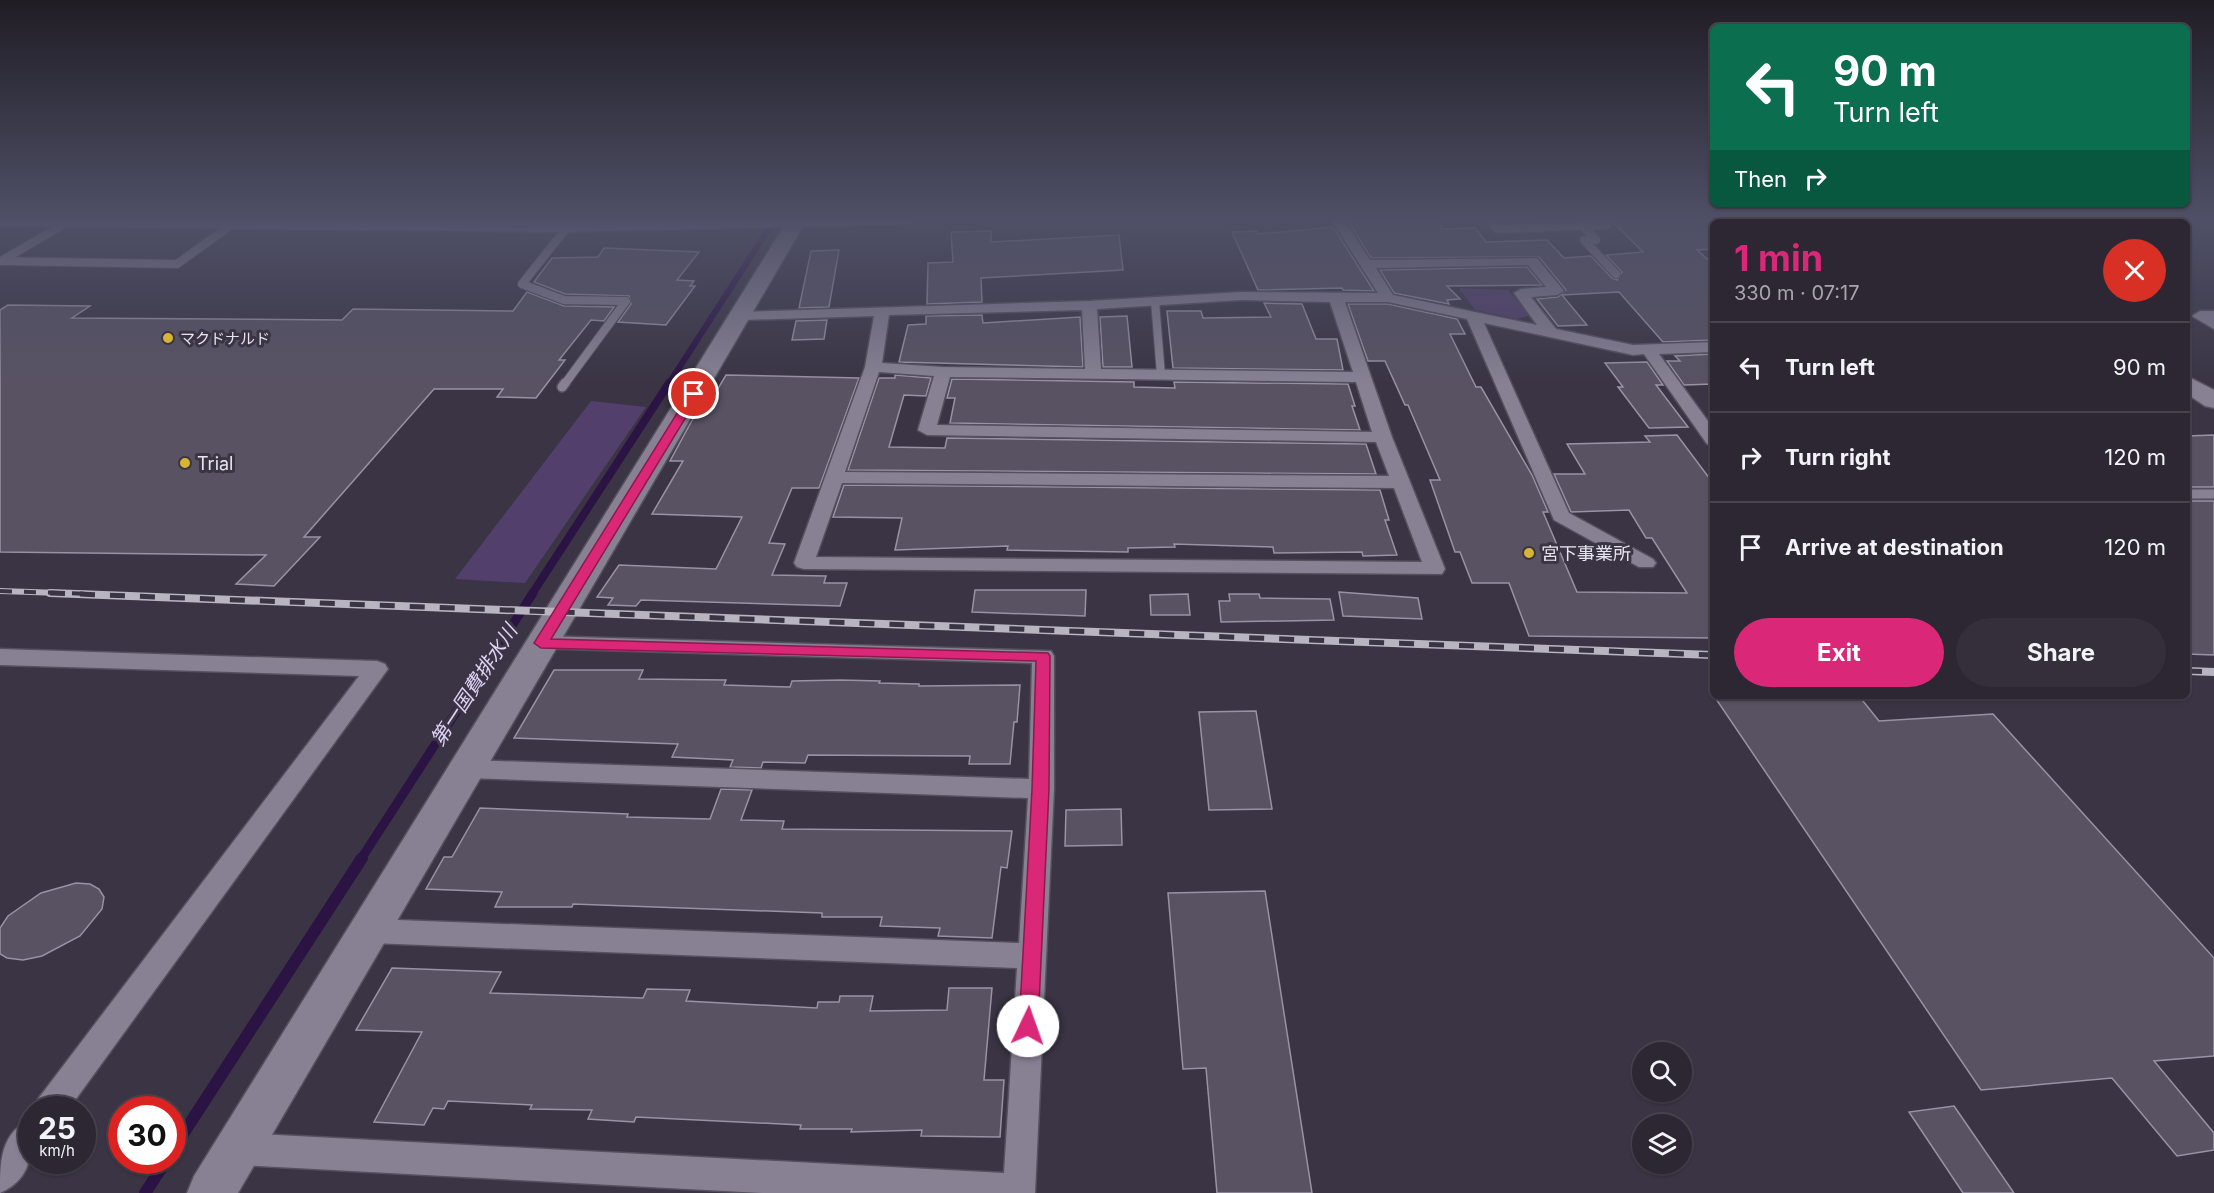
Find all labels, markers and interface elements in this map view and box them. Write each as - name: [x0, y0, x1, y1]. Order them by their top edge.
- text: 90 m: [1833, 45, 1937, 96]
- icon: left: [1734, 48, 1812, 126]
- text: Turn left: [1833, 96, 1939, 129]
- icon: right: [1799, 162, 1832, 195]
- text: Then: [1734, 166, 1787, 192]
- text: 1 min: [1734, 236, 1823, 280]
- button: close: [2103, 239, 2166, 302]
- text: 330 m · 07:17: [1734, 281, 1860, 305]
- place label: マクドナルド: [180, 329, 270, 348]
- marker: マクドナルド: [161, 331, 175, 345]
- icon: left: [1734, 351, 1767, 384]
- text: Turn left: [1785, 354, 1875, 380]
- text: 90 m: [2113, 354, 2166, 380]
- pin: [668, 368, 719, 419]
- icon: arrive: [677, 377, 710, 410]
- icon: right: [1734, 441, 1767, 474]
- text: Turn right: [1785, 444, 1891, 470]
- text: 120 m: [2104, 444, 2166, 470]
- place label: Trial: [197, 453, 233, 474]
- marker: Trial: [178, 456, 192, 470]
- icon: arrive: [1734, 531, 1767, 564]
- text: Arrive at destination: [1785, 534, 2004, 560]
- text: 120 m: [2104, 534, 2166, 560]
- place label: 宮下事業所: [1541, 543, 1631, 564]
- marker: 宮下事業所: [1522, 546, 1536, 560]
- water label: 第一国費排水川: [426, 618, 523, 750]
- button: Exit: [1734, 618, 1944, 687]
- button: Share: [1956, 618, 2166, 687]
- position arrow: [996, 994, 1060, 1058]
- map controls: [1632, 1042, 1692, 1174]
- button: search: [1632, 1042, 1692, 1102]
- speed limit sign: 30: [108, 1096, 186, 1174]
- text: 25: [38, 1110, 76, 1146]
- button: layers: [1632, 1114, 1692, 1174]
- text: km/h: [39, 1141, 75, 1160]

